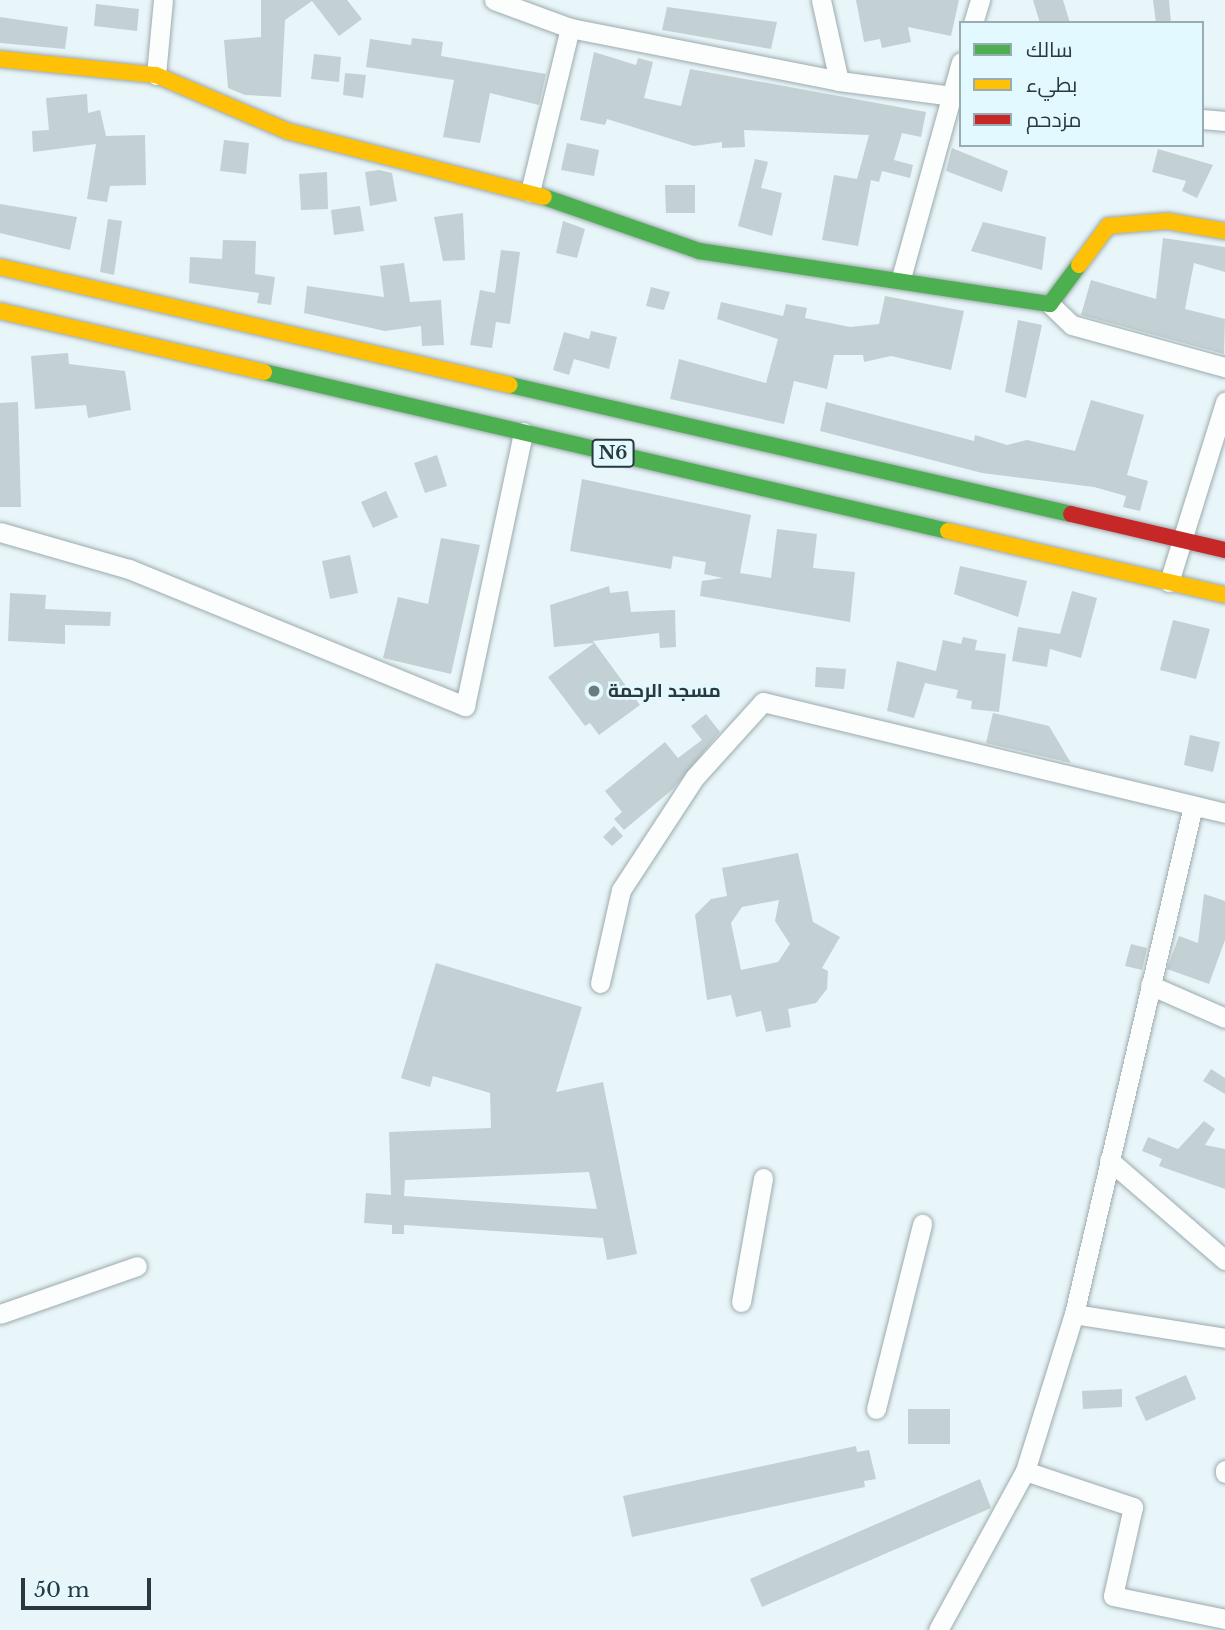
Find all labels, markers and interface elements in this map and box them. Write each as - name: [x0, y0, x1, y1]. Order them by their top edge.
- legend: [959, 21, 1204, 147]
- text: سالك: [1026, 37, 1073, 63]
- text: بطيء: [1026, 72, 1077, 98]
- text: مزدحم: [1026, 107, 1081, 133]
- road number: N6: [590, 438, 636, 467]
- place label: مسجد الرحمة: [608, 680, 721, 702]
- marker: مسجد الرحمة: [586, 683, 602, 699]
- scale bar: [24, 1564, 154, 1608]
- text: 50 m: [34, 1577, 89, 1603]

